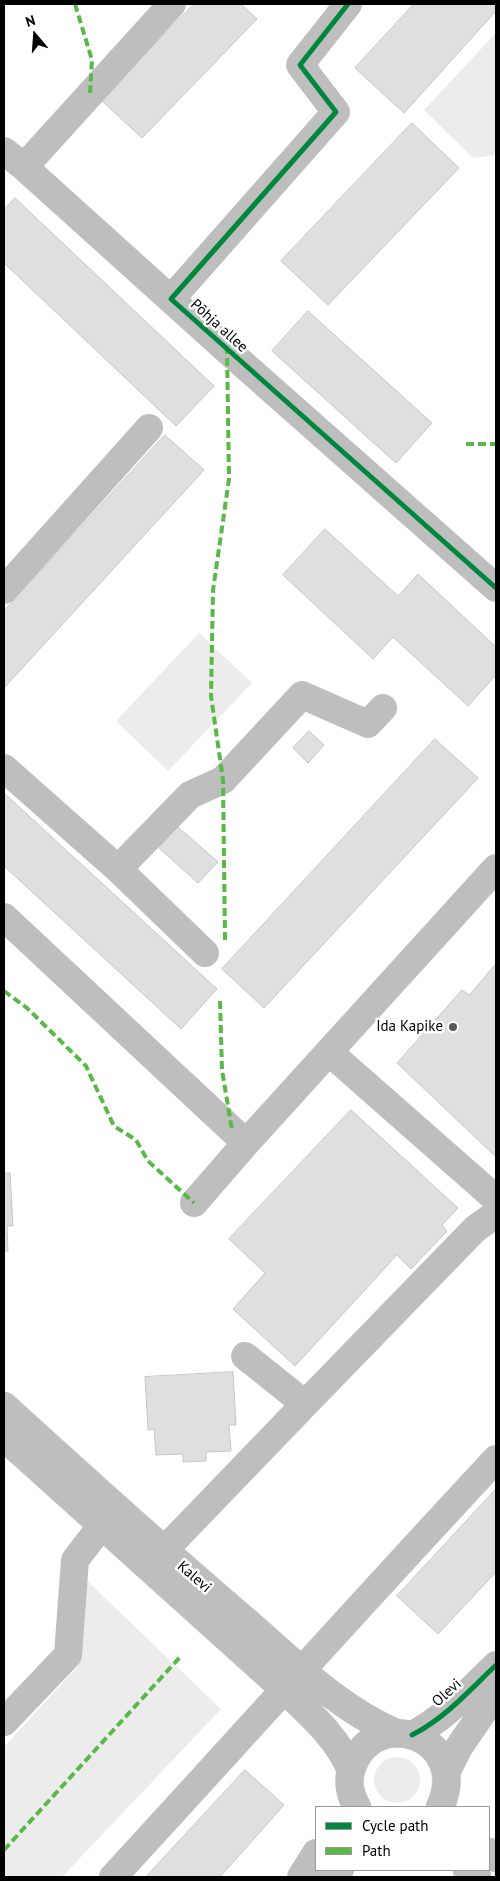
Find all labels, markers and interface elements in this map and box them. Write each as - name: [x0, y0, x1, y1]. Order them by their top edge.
- north arrow: [10, 10, 60, 60]
- text: N: [23, 11, 38, 31]
- street label: Põhja allee: [187, 296, 251, 356]
- place label: Ida Kapike: [376, 1018, 443, 1036]
- marker: Ida Kapike: [447, 1021, 459, 1033]
- street label: Kalevi: [173, 1557, 215, 1597]
- street label: Olevi: [429, 1675, 465, 1711]
- legend: [315, 1806, 490, 1871]
- text: Cycle path: [362, 1816, 428, 1835]
- text: Path: [362, 1841, 391, 1860]

